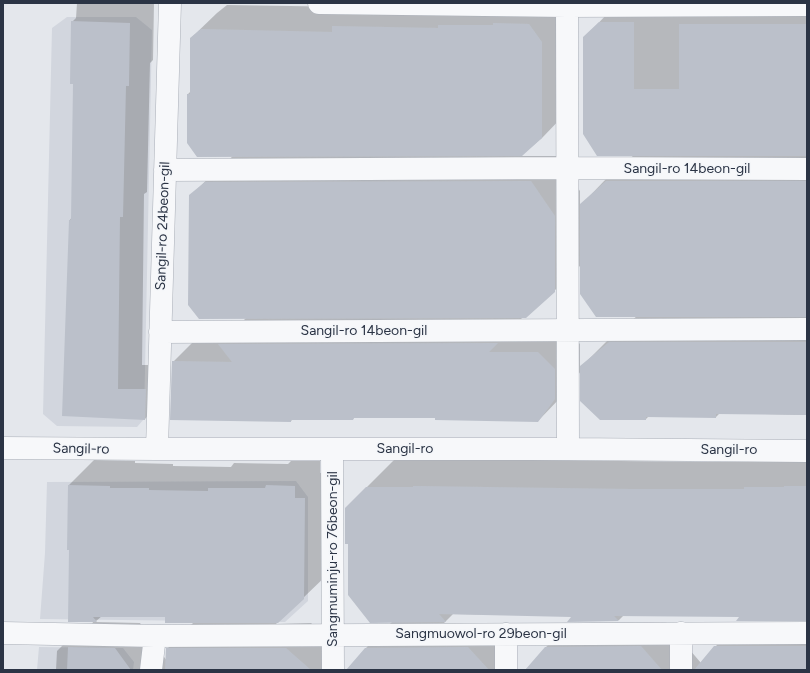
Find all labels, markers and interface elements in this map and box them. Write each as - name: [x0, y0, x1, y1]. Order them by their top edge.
- street label: Sangil-ro 24beon-gil: [152, 161, 174, 291]
- street label: Sangil-ro 14beon-gil: [624, 161, 750, 177]
- street label: Sangil-ro 14beon-gil: [301, 323, 427, 339]
- street label: Sangil-ro: [52, 440, 110, 458]
- street label: Sangil-ro: [377, 441, 433, 457]
- street label: Sangil-ro: [701, 442, 757, 458]
- street label: Sangmuminju-ro 76beon-gil: [325, 471, 341, 647]
- street label: Sangmuowol-ro 29beon-gil: [395, 626, 567, 642]

